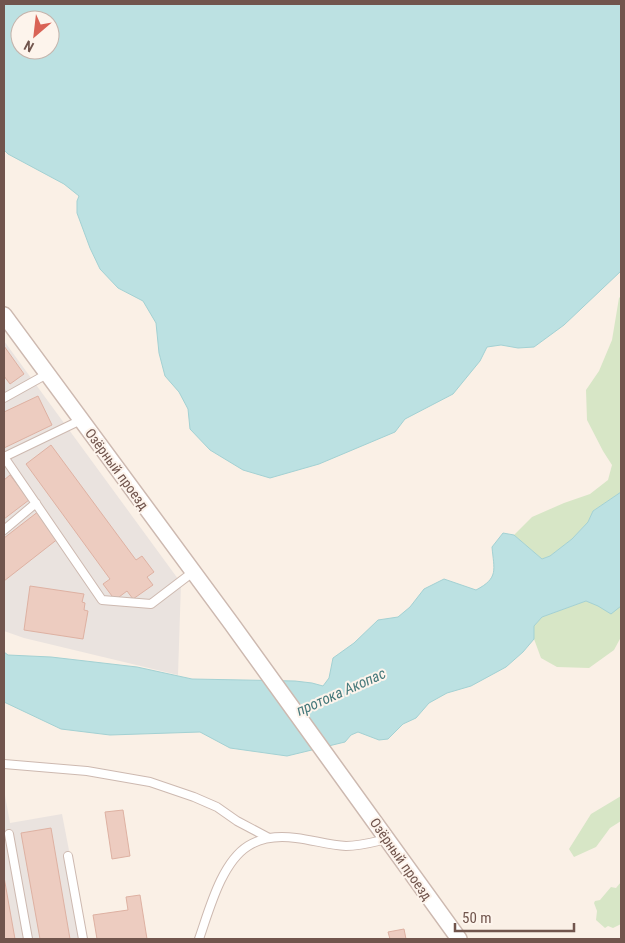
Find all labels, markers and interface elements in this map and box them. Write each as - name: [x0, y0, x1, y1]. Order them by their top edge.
- north arrow: [10, 10, 60, 60]
- text: N: [21, 37, 36, 56]
- street label: Озёрный проезд: [82, 425, 152, 513]
- water label: протока Акопас: [294, 664, 389, 720]
- street label: Озёрный проезд: [367, 815, 436, 904]
- scale bar: [455, 900, 574, 932]
- text: 50 m: [462, 909, 492, 927]

